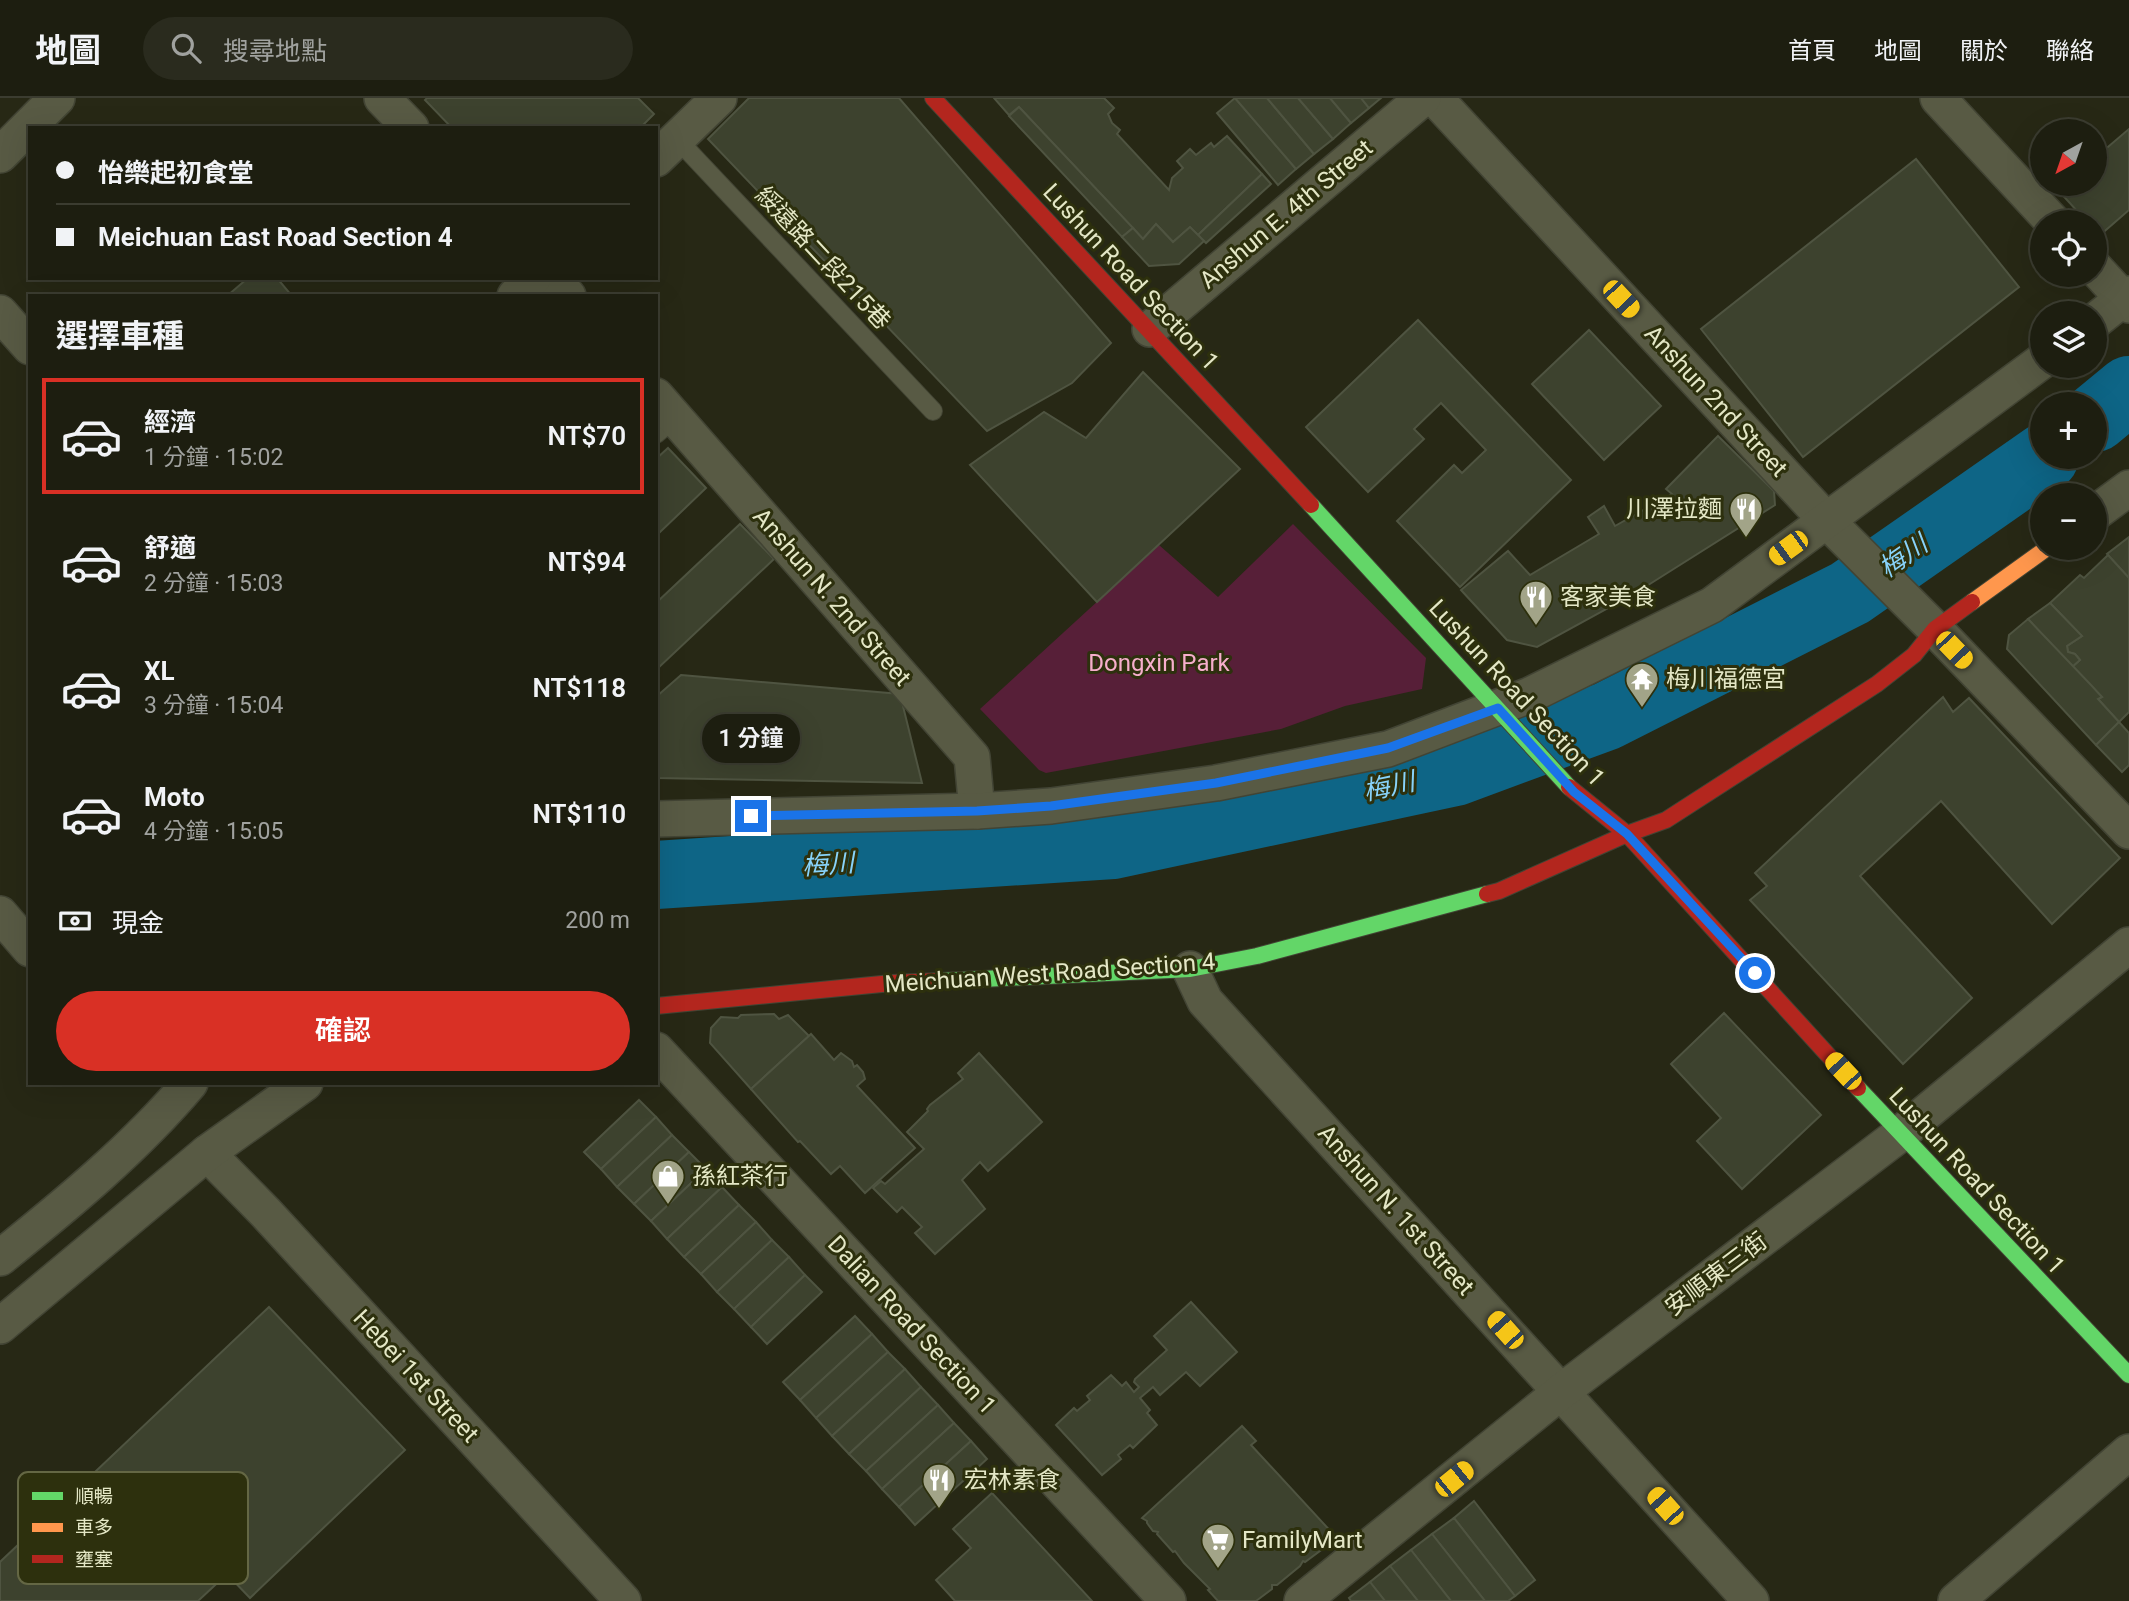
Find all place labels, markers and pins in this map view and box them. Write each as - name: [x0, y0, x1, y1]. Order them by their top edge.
- restaurant icon: 川澤拉麵: [1727, 490, 1765, 539]
- place label: 川澤拉麵: [1626, 495, 1722, 523]
- restaurant icon: 客家美食: [1517, 578, 1555, 627]
- place label: 客家美食: [1560, 583, 1656, 611]
- temple icon: 梅川福德宮: [1623, 660, 1661, 709]
- place label: 梅川福德宮: [1666, 665, 1786, 693]
- shop icon: 孫紅茶行: [649, 1157, 687, 1206]
- place label: 孫紅茶行: [692, 1162, 788, 1190]
- restaurant icon: 宏林素食: [920, 1461, 958, 1510]
- place label: 宏林素食: [964, 1466, 1060, 1494]
- supermarket icon: FamilyMart: [1199, 1521, 1237, 1570]
- place label: FamilyMart: [1242, 1526, 1363, 1554]

